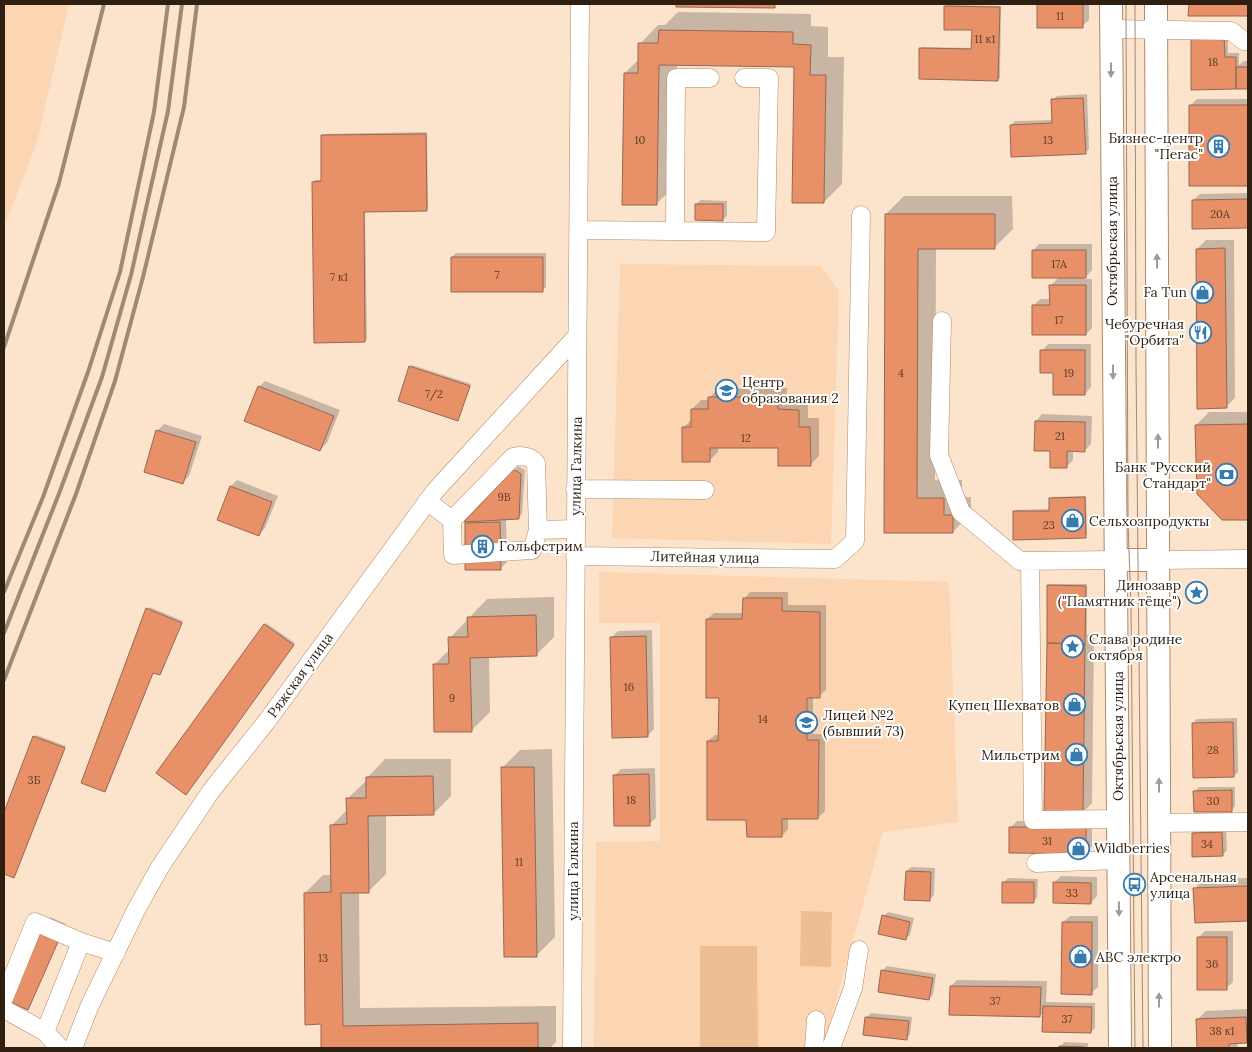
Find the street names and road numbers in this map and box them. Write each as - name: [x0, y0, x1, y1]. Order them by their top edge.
- street label: Октябрьская улица: [1103, 176, 1121, 306]
- street label: улица Галкина: [566, 416, 586, 516]
- street label: Литейная улица: [650, 547, 760, 567]
- street label: Ряжская улица: [263, 629, 337, 721]
- street label: Октябрьская улица: [1109, 671, 1127, 801]
- street label: улица Галкина: [564, 821, 582, 921]

